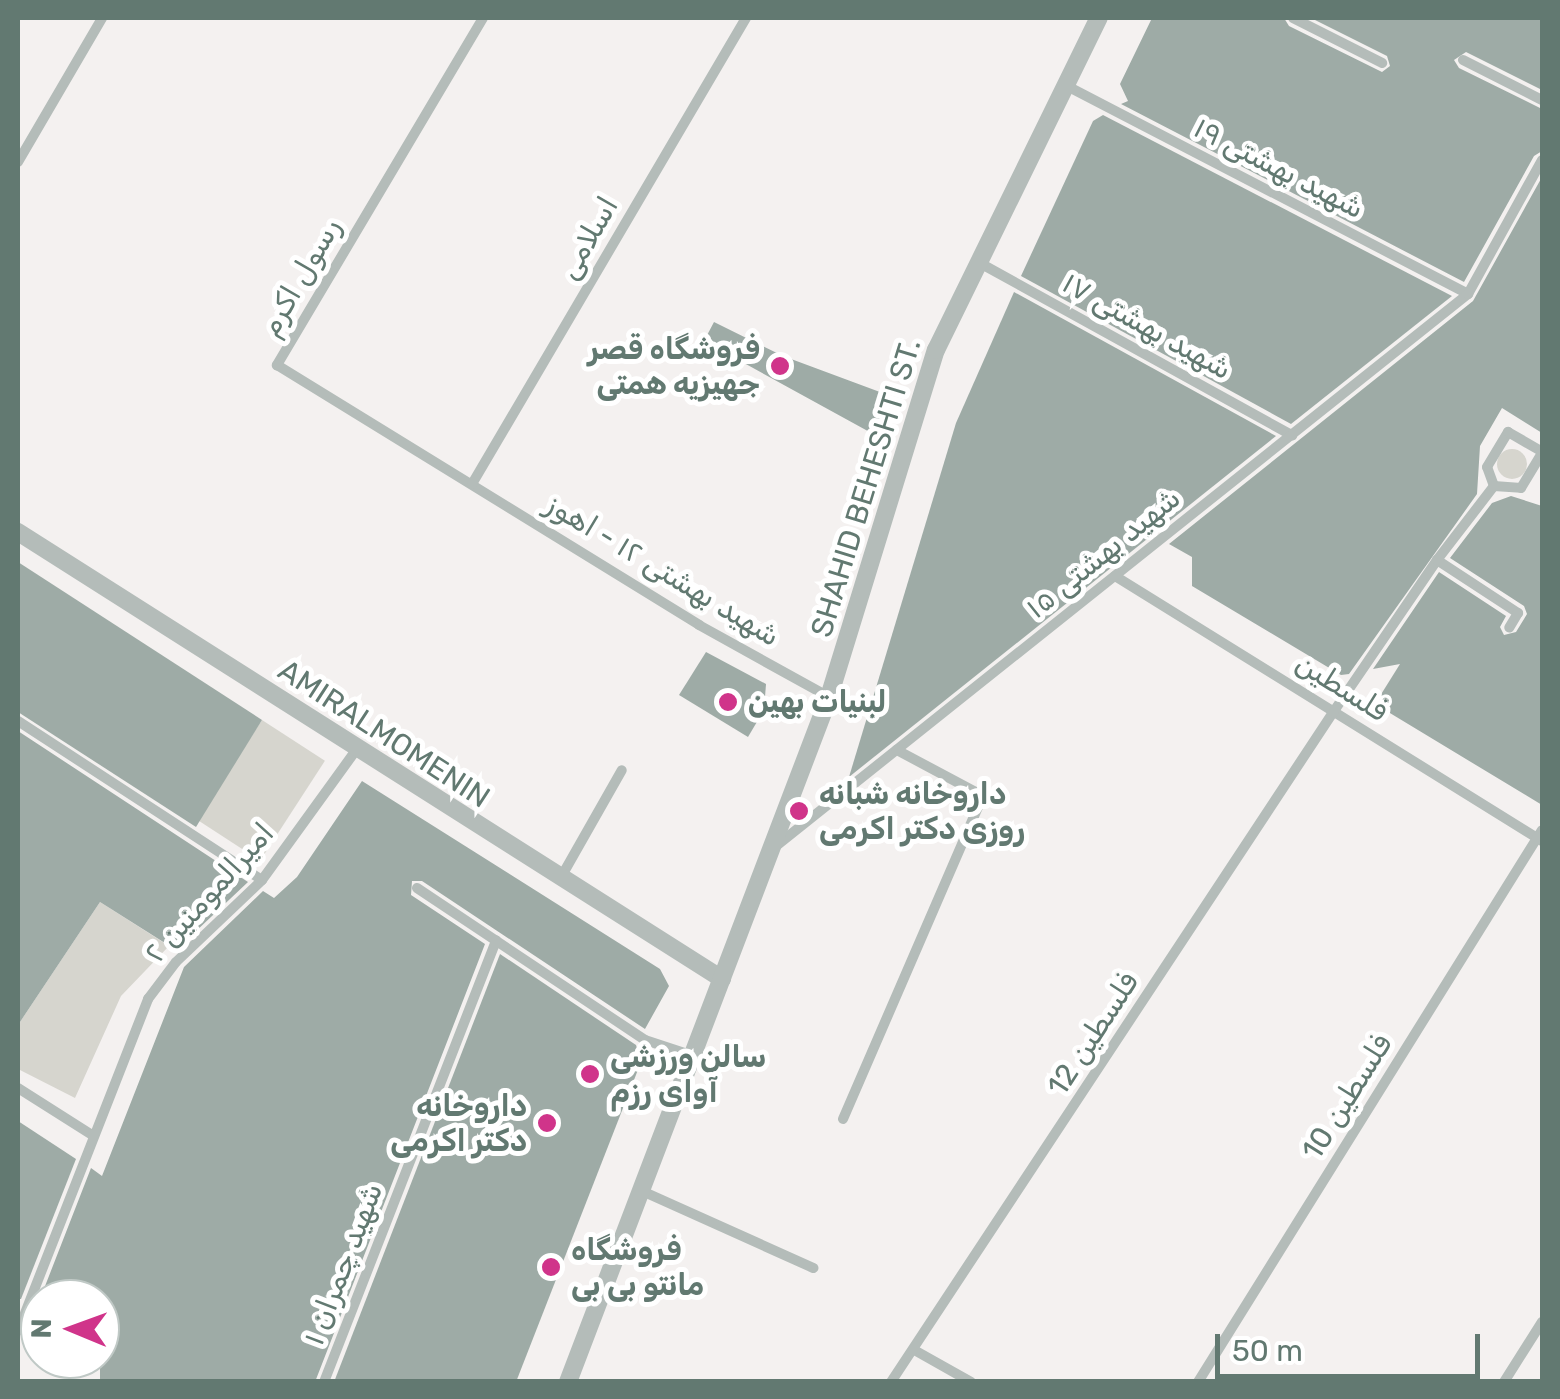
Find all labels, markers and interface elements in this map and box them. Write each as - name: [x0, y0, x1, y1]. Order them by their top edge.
- street label: شهید بهشتی ۱۹: [1188, 110, 1370, 226]
- street label: اسلامی: [550, 190, 626, 286]
- street label: رسول اکرم: [252, 212, 348, 342]
- street label: شهید بهشتی ۱۷: [1056, 265, 1238, 387]
- place label: فروشگاه قصر جهیزیه همتی: [588, 331, 760, 402]
- street label: SHAHID BEHESHTI ST.: [803, 334, 929, 642]
- marker: فروشگاه قصر جهیزیه همتی: [769, 355, 791, 377]
- street label: شهید بهشتی ۱۵: [1019, 480, 1187, 626]
- street label: شهید بهشتی ۱۲ - اهوز: [539, 486, 787, 654]
- street label: فلسطین: [1289, 645, 1395, 729]
- street label: AMIRALMOMENIN: [272, 652, 496, 816]
- place label: لبنیات بهین: [748, 684, 887, 720]
- marker: لبنیات بهین: [717, 691, 739, 713]
- place label: داروخانه شبانه روزی دکتر اکرمی: [819, 776, 1025, 846]
- marker: داروخانه شبانه روزی دکتر اکرمی: [788, 800, 810, 822]
- street label: امیرالمومنین ۲: [137, 815, 281, 971]
- street label: فلسطین 12: [1040, 966, 1146, 1102]
- street label: فلسطین 10: [1294, 1028, 1400, 1166]
- place label: سالن ورزشی آوای رزم: [610, 1039, 766, 1110]
- marker: سالن ورزشی آوای رزم: [579, 1063, 601, 1085]
- place label: داروخانه دکتر اکرمی: [390, 1088, 527, 1158]
- marker: داروخانه دکتر اکرمی: [536, 1112, 558, 1134]
- street label: شهید چمران ۱: [296, 1178, 390, 1350]
- place label: فروشگاه مانتو بی بی: [571, 1232, 704, 1302]
- marker: فروشگاه مانتو بی بی: [540, 1256, 562, 1278]
- north arrow: [20, 1279, 120, 1379]
- scale bar: [1220, 1314, 1485, 1376]
- text: N: [25, 1318, 58, 1339]
- text: 50 m: [1232, 1333, 1303, 1369]

